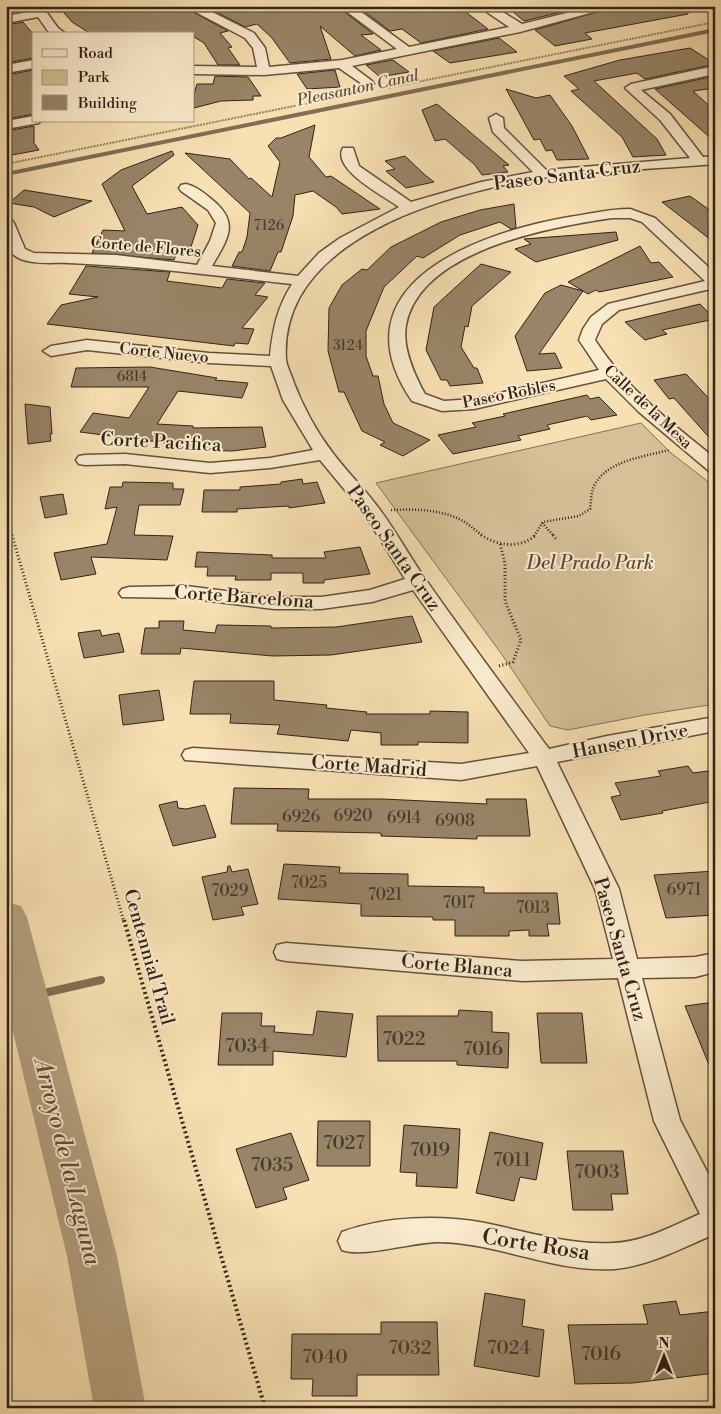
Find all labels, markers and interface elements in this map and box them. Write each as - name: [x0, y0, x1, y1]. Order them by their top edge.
- legend: [32, 32, 195, 122]
- text: Road: [78, 44, 113, 63]
- water label: Pleasanton Canal: [294, 65, 422, 111]
- text: Park: [78, 68, 110, 87]
- text: Building: [77, 94, 137, 113]
- street label: Paseo Santa Cruz: [492, 154, 642, 196]
- house number: 7126: [254, 217, 285, 235]
- street label: Corte de Flores: [90, 232, 202, 262]
- house number: 3124: [333, 337, 363, 355]
- street label: Corte Nuevo: [118, 338, 210, 368]
- street label: Calle de la Mesa: [600, 361, 697, 454]
- house number: 6814: [117, 368, 147, 386]
- street label: Paseo Robles: [461, 375, 557, 413]
- street label: Corte Pacifica: [100, 427, 222, 457]
- street label: Paseo Santa Cruz: [342, 480, 446, 616]
- park label: Del Prado Park: [525, 551, 654, 575]
- street label: Corte Barcelona: [173, 580, 315, 614]
- street label: Hansen Drive: [570, 718, 690, 764]
- street label: Corte Madrid: [311, 750, 428, 782]
- house number: 6920: [333, 806, 373, 826]
- house number: 6926: [282, 807, 320, 827]
- house number: 6914: [387, 808, 422, 828]
- house number: 6908: [435, 811, 475, 831]
- house number: 7025: [291, 873, 327, 893]
- street label: Paseo Santa Cruz: [588, 874, 652, 1024]
- house number: 6971: [667, 880, 702, 900]
- house number: 7029: [212, 881, 249, 901]
- house number: 7021: [368, 885, 402, 905]
- street label: Centennial Trail: [118, 886, 180, 1028]
- house number: 7017: [443, 893, 475, 913]
- house number: 7013: [516, 898, 550, 918]
- street label: Corte Blanca: [400, 949, 514, 983]
- house number: 7022: [382, 1027, 426, 1051]
- house number: 7034: [225, 1034, 269, 1058]
- house number: 7016: [463, 1037, 503, 1061]
- water label: Arroyo de la Laguna: [26, 1053, 107, 1269]
- house number: 7027: [323, 1131, 365, 1155]
- house number: 7019: [410, 1138, 450, 1162]
- house number: 7011: [493, 1148, 531, 1172]
- house number: 7035: [251, 1153, 293, 1177]
- house number: 7003: [575, 1160, 619, 1184]
- street label: Corte Rosa: [480, 1223, 593, 1267]
- north arrow: [638, 1332, 688, 1382]
- text: N: [658, 1335, 670, 1353]
- house number: 7032: [388, 1336, 432, 1360]
- house number: 7024: [487, 1336, 531, 1360]
- house number: 7016: [581, 1342, 621, 1366]
- house number: 7040: [302, 1345, 348, 1369]

